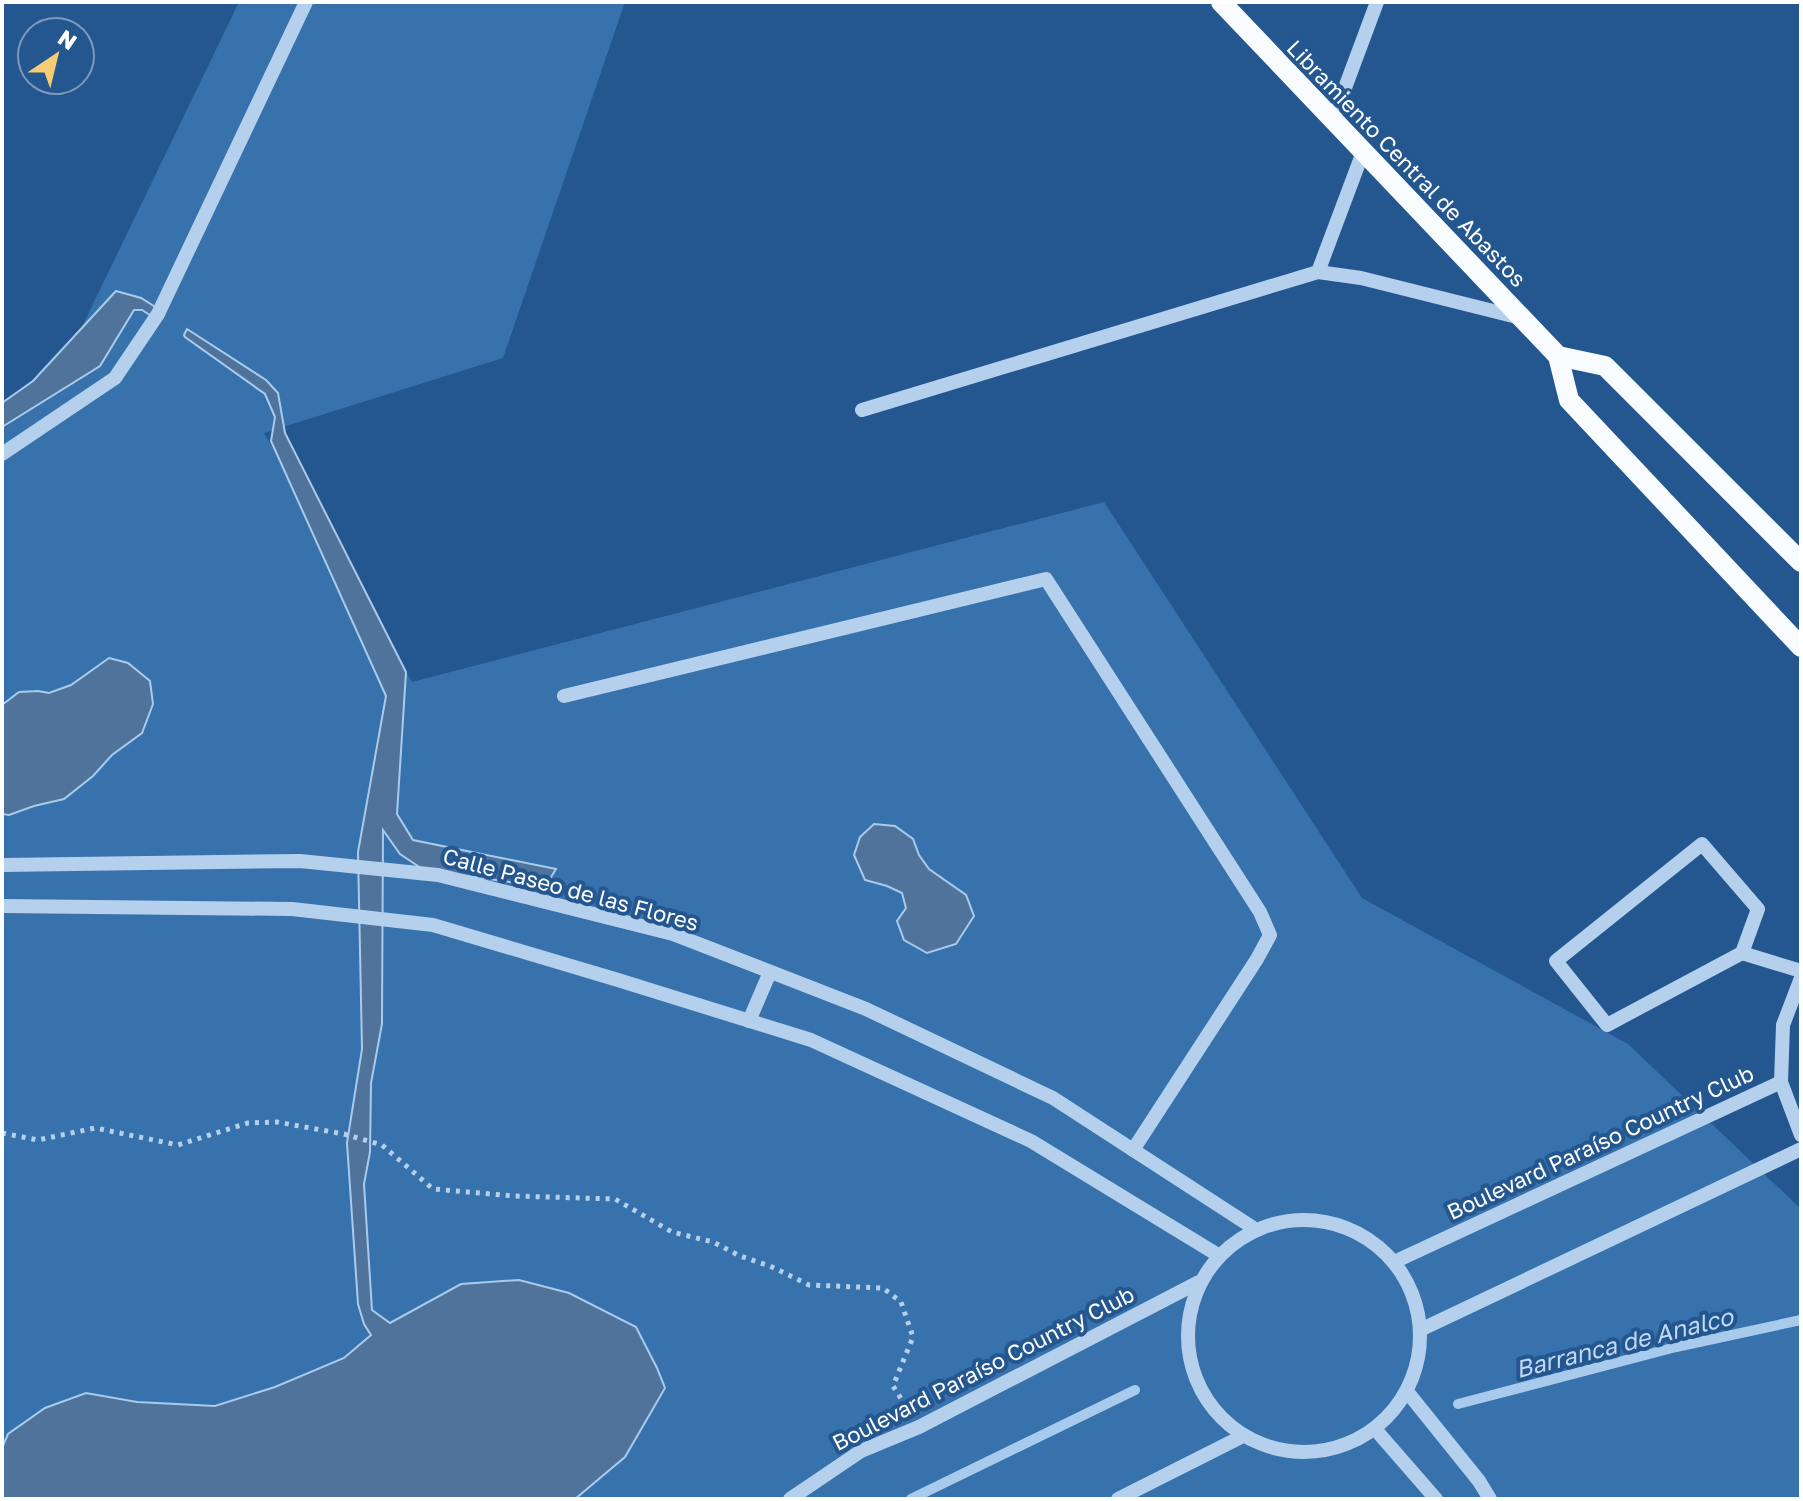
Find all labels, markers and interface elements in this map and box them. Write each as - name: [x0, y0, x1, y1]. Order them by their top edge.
- north arrow: [16, 16, 96, 96]
- text: N: [53, 23, 82, 55]
- street label: Libramiento Central de Abastos: [1282, 34, 1532, 292]
- street label: Calle Paseo de las Flores: [440, 842, 702, 936]
- street label: Boulevard Paraíso Country Club: [1442, 1059, 1758, 1225]
- street label: Boulevard Paraíso Country Club: [828, 1280, 1138, 1456]
- water label: Barranca de Analco: [1512, 1301, 1737, 1383]

